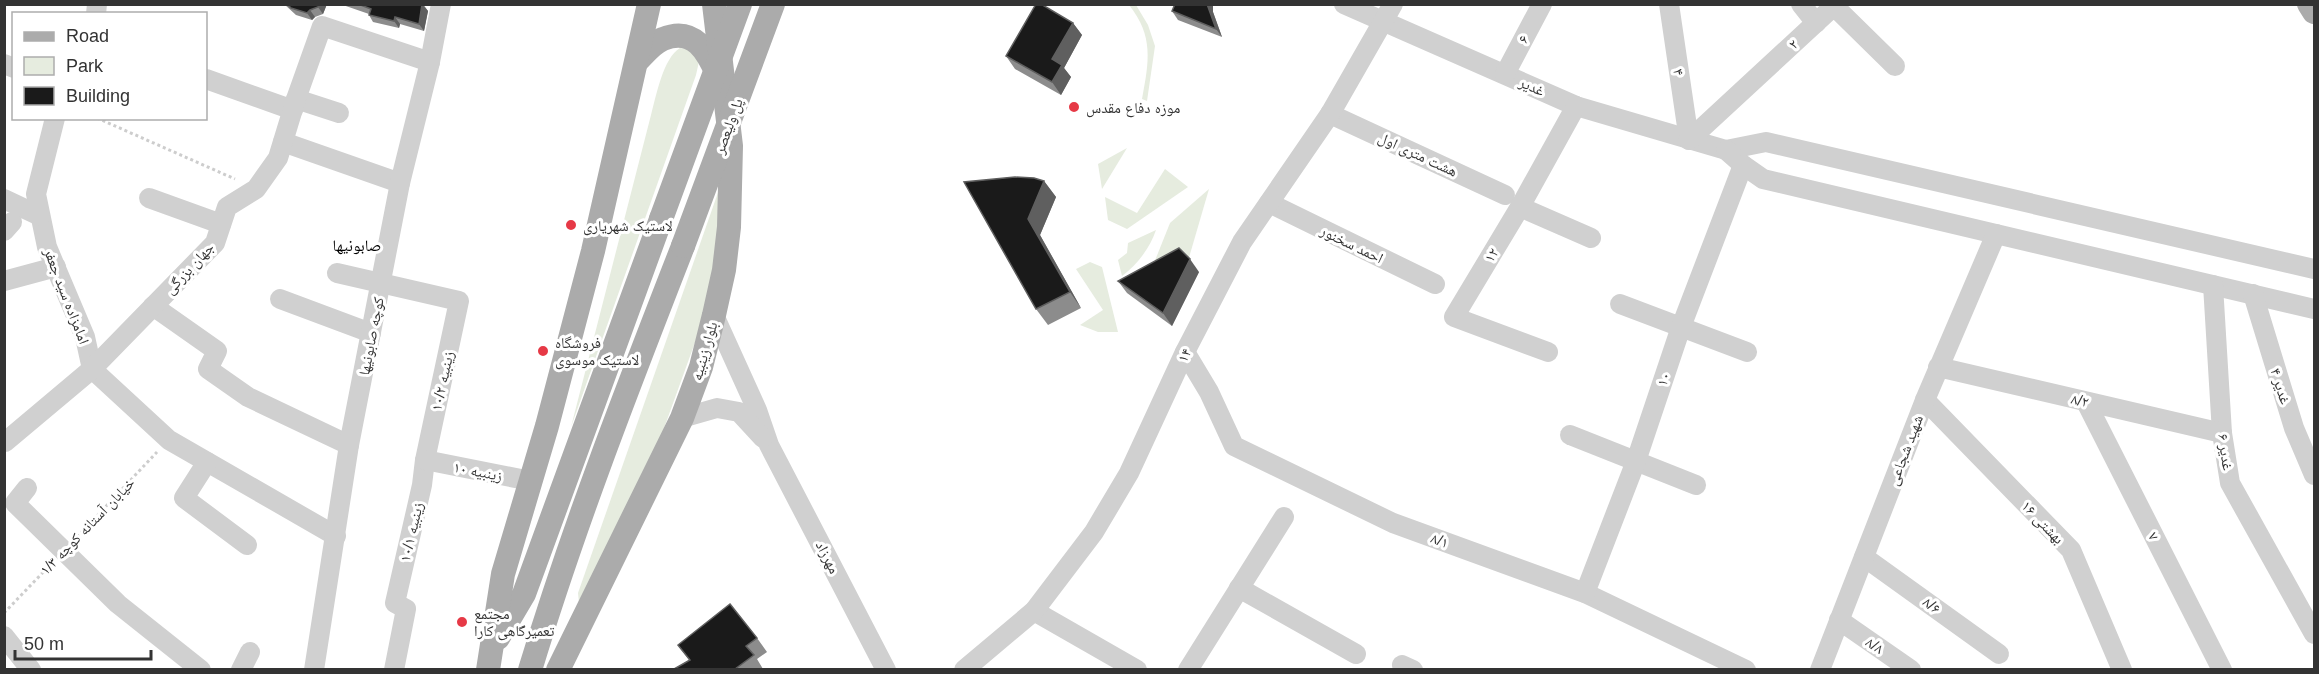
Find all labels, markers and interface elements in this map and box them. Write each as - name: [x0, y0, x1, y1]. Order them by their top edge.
- legend: [12, 12, 207, 120]
- text: Road: [66, 26, 109, 46]
- street label: ۶: [1514, 32, 1532, 46]
- street label: ۲: [1785, 35, 1801, 53]
- text: Park: [66, 56, 104, 76]
- street label: ۴: [1670, 67, 1688, 77]
- street label: غدیر: [1515, 73, 1548, 100]
- text: Building: [66, 86, 130, 106]
- street label: پل ولیعصر: [710, 96, 748, 158]
- place label: موزه دفاع مقدس: [1086, 99, 1181, 118]
- marker: موزه دفاع مقدس: [1067, 100, 1081, 114]
- street label: هشت متری اول: [1375, 128, 1460, 182]
- place label: لاستیک شهریاری: [583, 217, 673, 236]
- marker: لاستیک شهریاری: [564, 218, 578, 232]
- street label: احمد سخنور: [1317, 221, 1386, 267]
- district label: صابونیها: [333, 237, 381, 255]
- street label: جهان بزرگی: [161, 238, 219, 299]
- street label: امامزاده سید جعفر: [40, 245, 93, 347]
- street label: ۱۲: [1480, 245, 1502, 265]
- street label: کوچه صابونیها: [355, 295, 388, 377]
- street label: بلوار زینبیه: [688, 320, 721, 383]
- place label: فروشگاه لاستیک موسوی: [555, 334, 639, 370]
- marker: فروشگاه لاستیک موسوی: [536, 344, 550, 358]
- street label: ۱۴: [1173, 345, 1195, 365]
- street label: زینبیه ۱۰/۲: [427, 349, 458, 413]
- street label: غدیر ۴: [2267, 366, 2295, 407]
- street label: ۱۰: [1653, 370, 1673, 388]
- street label: ۸/۲: [2069, 390, 2091, 410]
- street label: شهید شجاعی: [1884, 412, 1928, 488]
- street label: غدیر ۶: [2214, 433, 2237, 472]
- street label: زینبیه ۱۰: [452, 458, 504, 485]
- street label: خیابان آستانه کوچه ۱/۳: [36, 473, 140, 580]
- street label: ۱۶ بهشتی: [2017, 497, 2068, 548]
- street label: زینبیه ۱۰/۱: [396, 500, 427, 564]
- street label: ۸/۱: [1429, 529, 1451, 551]
- street label: ۷: [2145, 529, 2163, 543]
- street label: مهرزاد: [812, 538, 843, 577]
- street label: ۸/۶: [1920, 593, 1944, 617]
- place label: مجتمع تعمیرگاهی کارا: [474, 605, 555, 641]
- marker: مجتمع تعمیرگاهی کارا: [455, 615, 469, 629]
- scale bar: [15, 623, 152, 661]
- street label: ۸/۸: [1863, 633, 1887, 657]
- text: 50 m: [24, 634, 64, 654]

